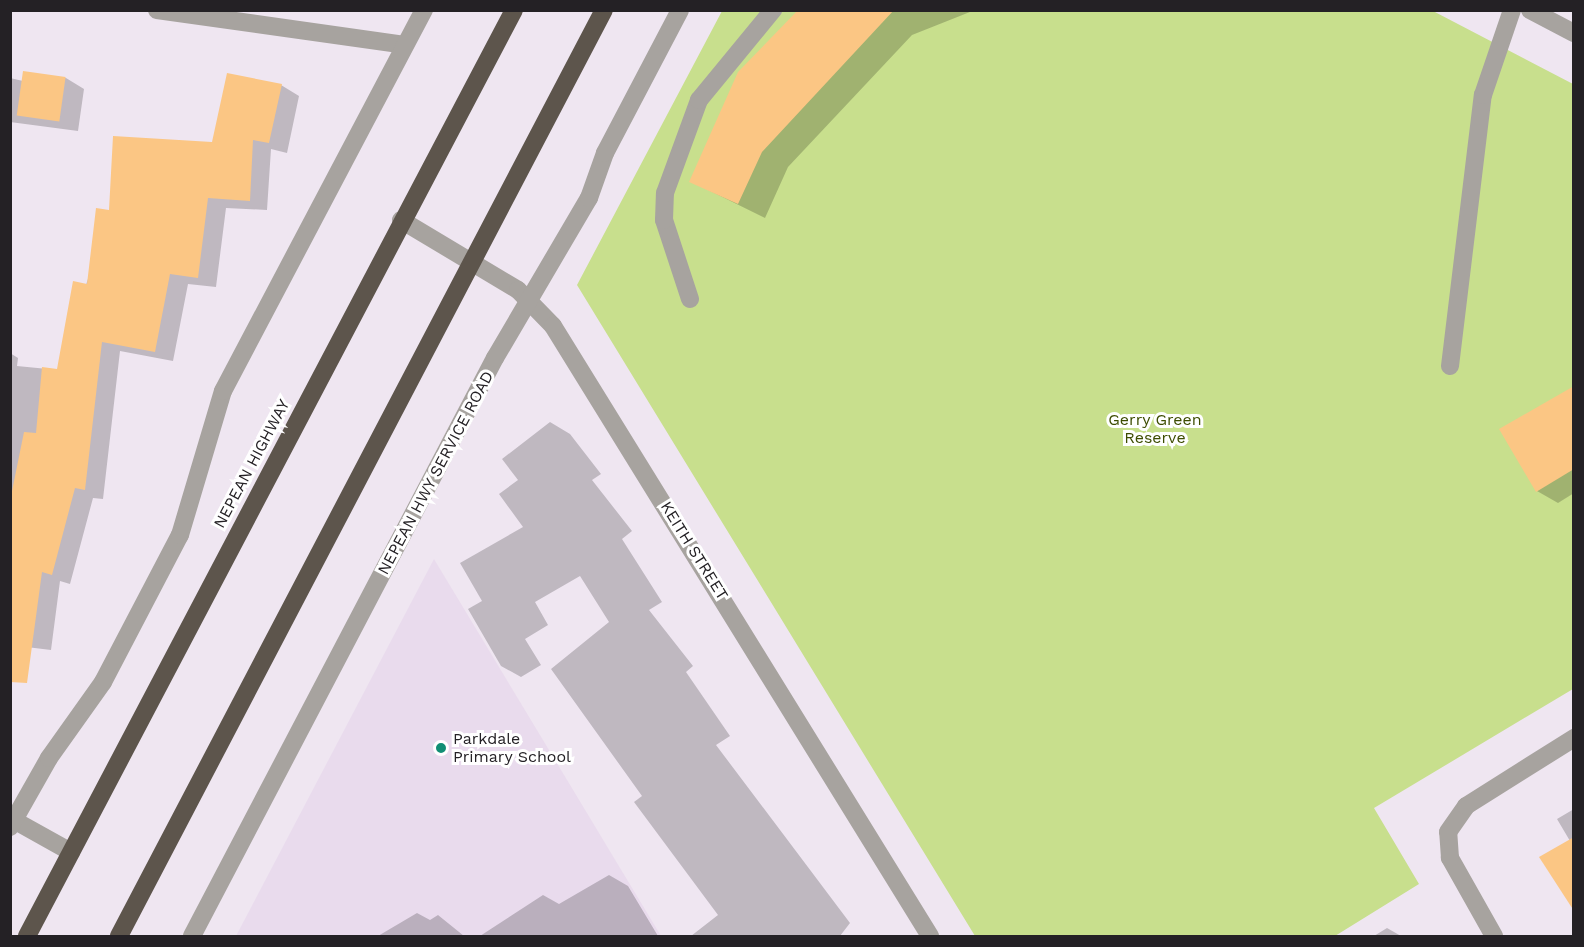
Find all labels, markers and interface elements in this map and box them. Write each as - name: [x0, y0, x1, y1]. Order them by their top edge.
- street label: NEPEAN HWY SERVICE ROAD: [374, 368, 498, 578]
- street label: NEPEAN HIGHWAY: [210, 396, 294, 532]
- park label: Gerry Green Reserve: [1108, 410, 1202, 448]
- street label: KEITH STREET: [656, 498, 732, 604]
- place label: Parkdale Primary School: [453, 729, 571, 767]
- marker: Parkdale Primary School: [434, 741, 448, 755]

